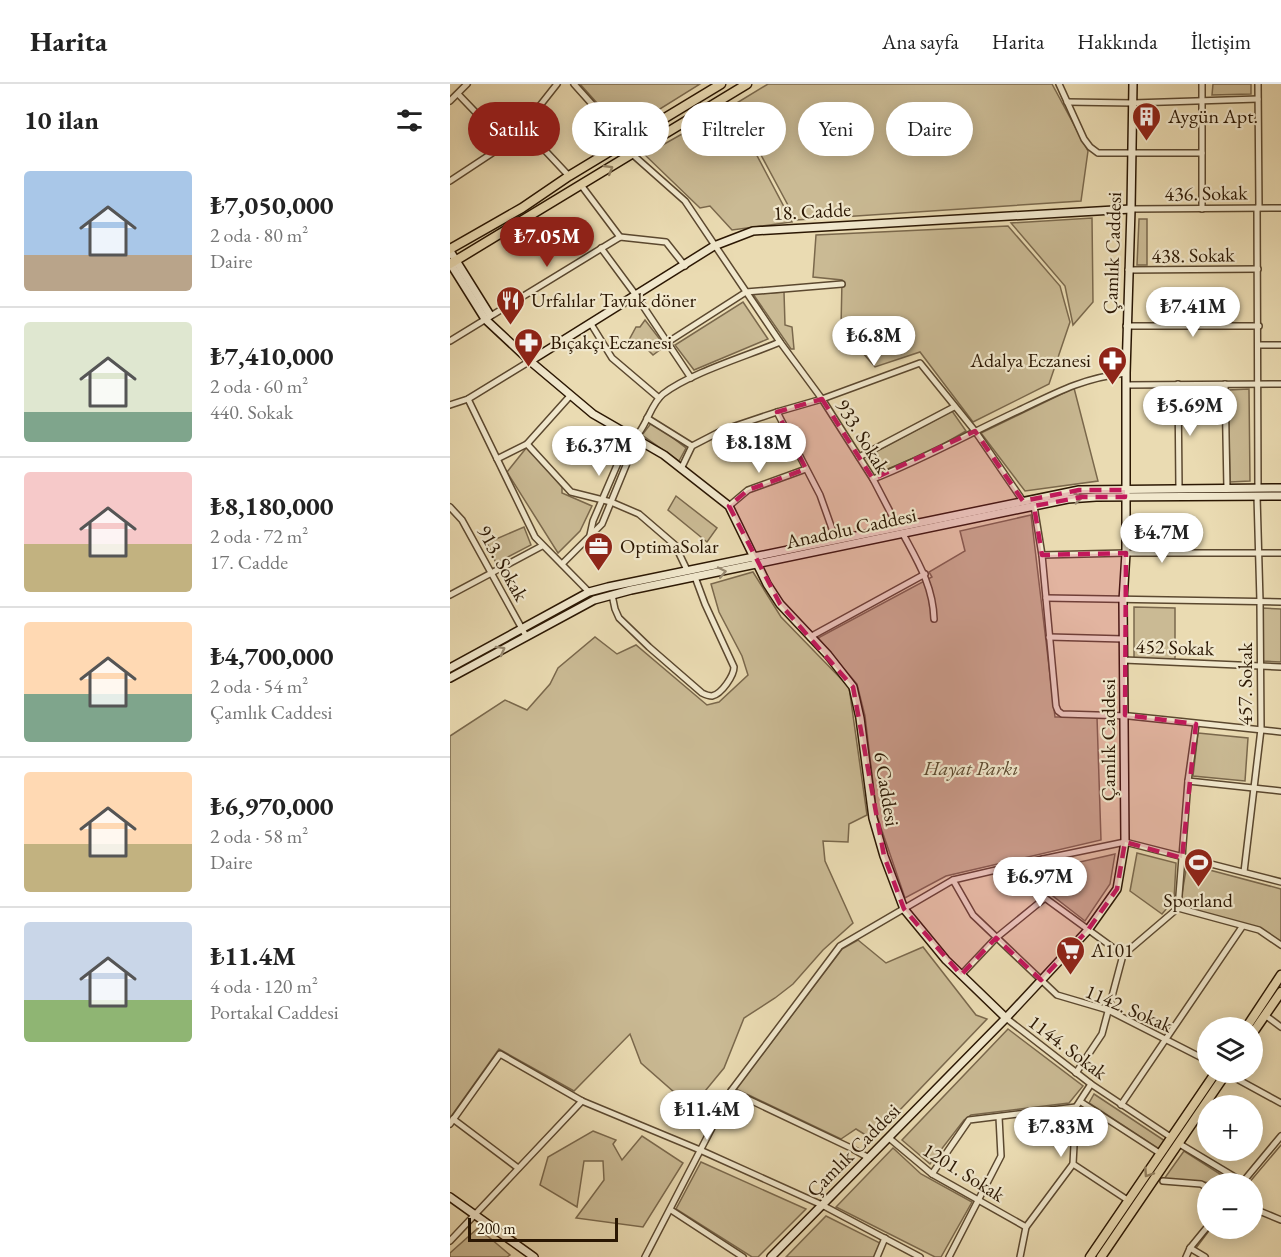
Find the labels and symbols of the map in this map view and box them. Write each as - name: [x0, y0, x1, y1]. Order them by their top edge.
- building icon: Aygün Apt.: [1131, 100, 1163, 142]
- place label: Aygün Apt.: [1167, 103, 1258, 129]
- one-way arrow: [603, 164, 613, 176]
- street label: 436. Sokak: [1164, 179, 1248, 207]
- street label: Çamlık Caddesi: [1097, 191, 1127, 315]
- street label: 18. Cadde: [772, 196, 852, 226]
- pin: ₺7.05M: [498, 217, 596, 268]
- street label: 438. Sokak: [1151, 241, 1235, 269]
- restaurant icon: Urfalılar Tavuk döner: [494, 284, 526, 326]
- place label: Urfalılar Tavuk döner: [531, 287, 696, 313]
- pin: ₺7.41M: [1144, 287, 1242, 338]
- pin: ₺6.8M: [832, 316, 916, 367]
- pharmacy icon: Bıçakçı Eczanesi: [513, 326, 545, 368]
- place label: Bıçakçı Eczanesi: [550, 329, 672, 355]
- pharmacy icon: Adalya Eczanesi: [1096, 344, 1128, 386]
- place label: Adalya Eczanesi: [969, 347, 1091, 373]
- pin: ₺5.69M: [1141, 386, 1239, 437]
- street label: 933. Sokak: [830, 394, 896, 479]
- pin: ₺8.18M: [710, 423, 808, 474]
- pin: ₺6.37M: [550, 426, 648, 477]
- one-way arrow: [1073, 493, 1082, 505]
- street label: Anadolu Caddesi: [782, 501, 919, 555]
- pin: ₺4.7M: [1120, 513, 1204, 564]
- street label: 913. Sokak: [471, 520, 535, 606]
- office icon: OptimaSolar: [583, 530, 615, 572]
- place label: OptimaSolar: [620, 533, 719, 559]
- one-way arrow: [717, 566, 727, 579]
- street label: 452 Sokak: [1135, 633, 1215, 661]
- street label: 457. Sokak: [1232, 642, 1258, 726]
- one-way arrow: [495, 646, 505, 657]
- street label: Çamlık Caddesi: [1095, 679, 1121, 801]
- street label: 6 Caddesi: [868, 750, 906, 828]
- park label: Hayat Parkı: [923, 755, 1018, 781]
- sports icon: Sporland: [1182, 846, 1214, 888]
- pin: ₺6.97M: [991, 857, 1089, 908]
- place label: Sporland: [1163, 887, 1234, 913]
- supermarket icon: A101: [1054, 934, 1086, 976]
- place label: A101: [1090, 937, 1134, 963]
- street label: 1142. Sokak: [1081, 978, 1177, 1038]
- street label: 1144. Sokak: [1023, 1009, 1113, 1086]
- pin: ₺11.4M: [658, 1090, 756, 1141]
- street label: Çamlık Caddesi: [801, 1097, 906, 1202]
- pin: ₺7.83M: [1012, 1107, 1110, 1158]
- street label: 1201. Sokak: [918, 1136, 1011, 1208]
- one-way arrow: [1144, 1167, 1155, 1178]
- scale bar: [468, 1215, 618, 1242]

